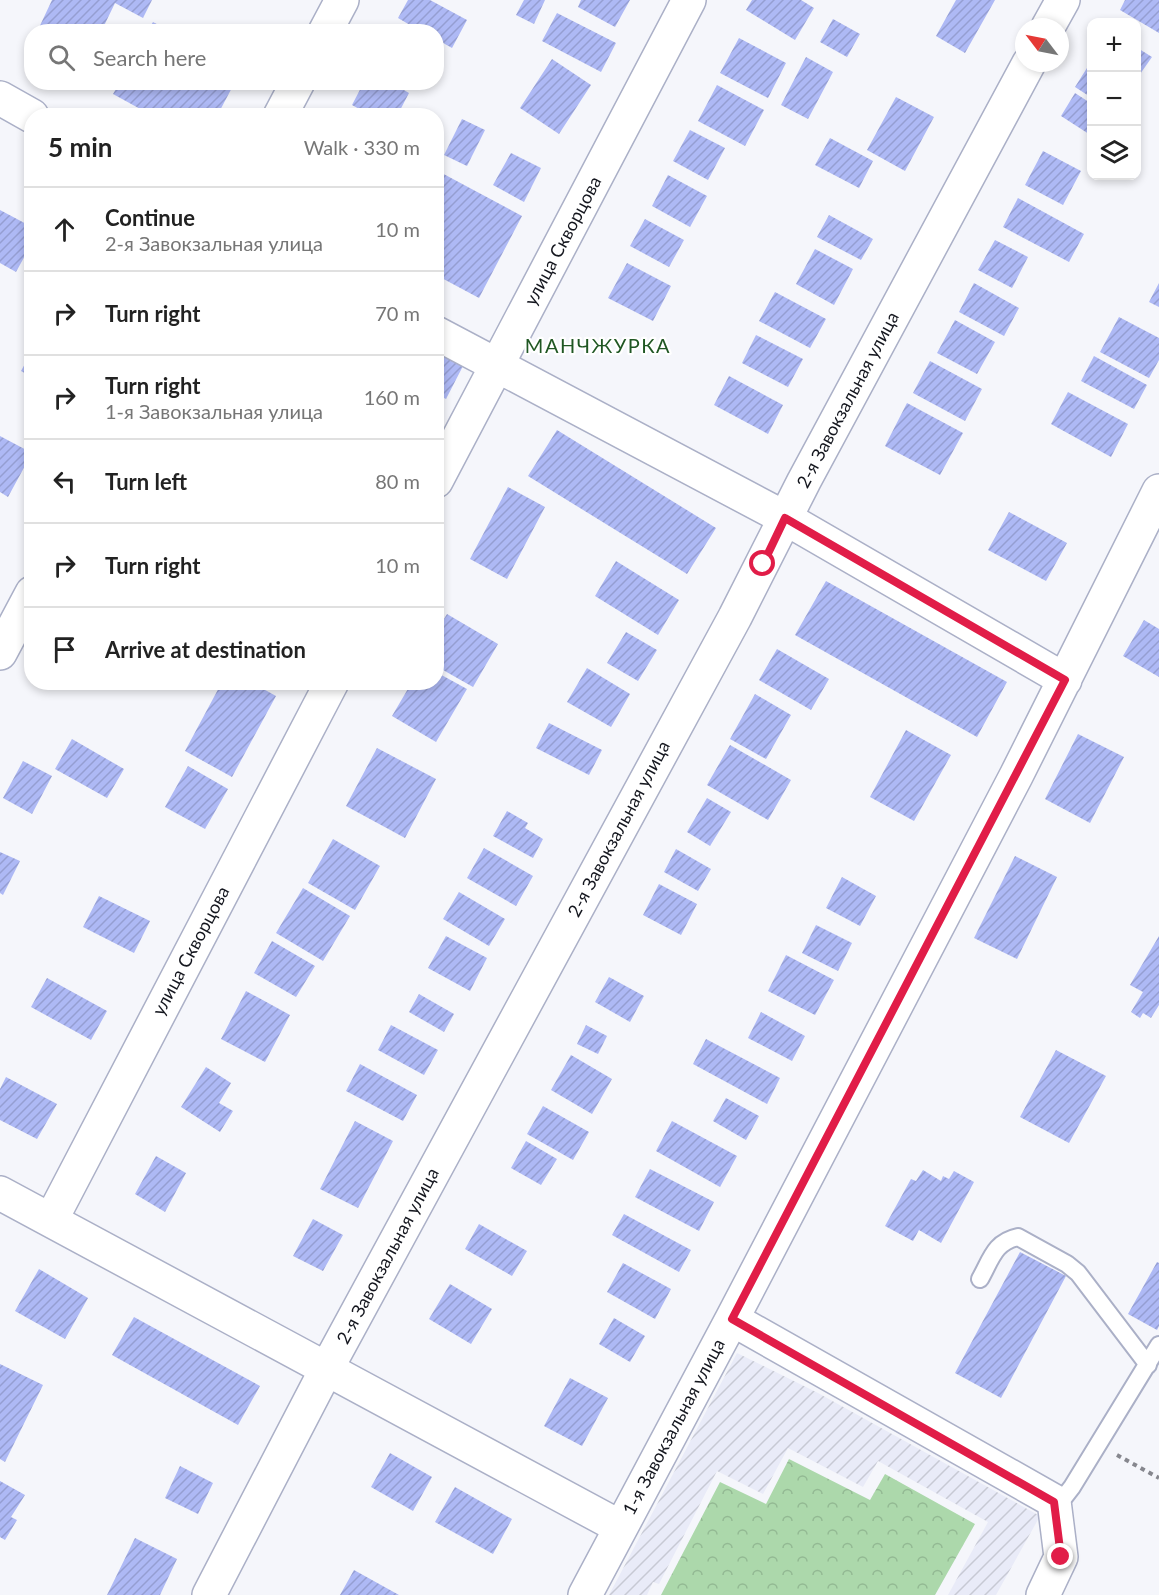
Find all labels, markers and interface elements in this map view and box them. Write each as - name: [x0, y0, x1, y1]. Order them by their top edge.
- north arrow: [1015, 18, 1069, 72]
- map controls: [1087, 18, 1141, 180]
- button: +: [1087, 18, 1141, 72]
- search box: [24, 24, 444, 90]
- icon: search: [45, 41, 78, 74]
- text: Search here: [93, 44, 206, 71]
- button: −: [1087, 72, 1141, 126]
- button: layers: [1087, 126, 1141, 180]
- text: 5 min: [48, 131, 112, 163]
- text: Walk · 330 m: [304, 135, 420, 159]
- street label: улица Скворцова: [519, 172, 605, 309]
- text: Continue: [105, 204, 195, 231]
- icon: ahead: [48, 213, 81, 246]
- text: 10 m: [375, 217, 420, 241]
- text: 2-я Завокзальная улица: [105, 231, 323, 255]
- icon: right: [48, 297, 81, 330]
- text: Turn right: [105, 300, 200, 327]
- text: 70 m: [375, 301, 420, 325]
- street label: 2-я Завокзальная улица: [791, 308, 903, 491]
- district label: МАНЧЖУРКА: [525, 333, 671, 357]
- text: Turn right: [105, 372, 200, 399]
- icon: right: [48, 381, 81, 414]
- text: 160 m: [364, 385, 420, 409]
- text: 1-я Завокзальная улица: [105, 399, 323, 423]
- icon: left: [48, 465, 81, 498]
- text: Turn left: [105, 468, 187, 495]
- text: 80 m: [375, 469, 420, 493]
- icon: right: [48, 549, 81, 582]
- route start: [749, 550, 775, 576]
- text: Turn right: [105, 552, 200, 579]
- text: 10 m: [375, 553, 420, 577]
- icon: arrive: [48, 633, 81, 666]
- text: Arrive at destination: [105, 636, 306, 663]
- street label: 2-я Завокзальная улица: [562, 737, 674, 920]
- street label: улица Скворцова: [147, 882, 233, 1019]
- street label: 2-я Завокзальная улица: [331, 1164, 443, 1347]
- street label: 1-я Завокзальная улица: [617, 1335, 729, 1518]
- route end: [1047, 1543, 1073, 1569]

